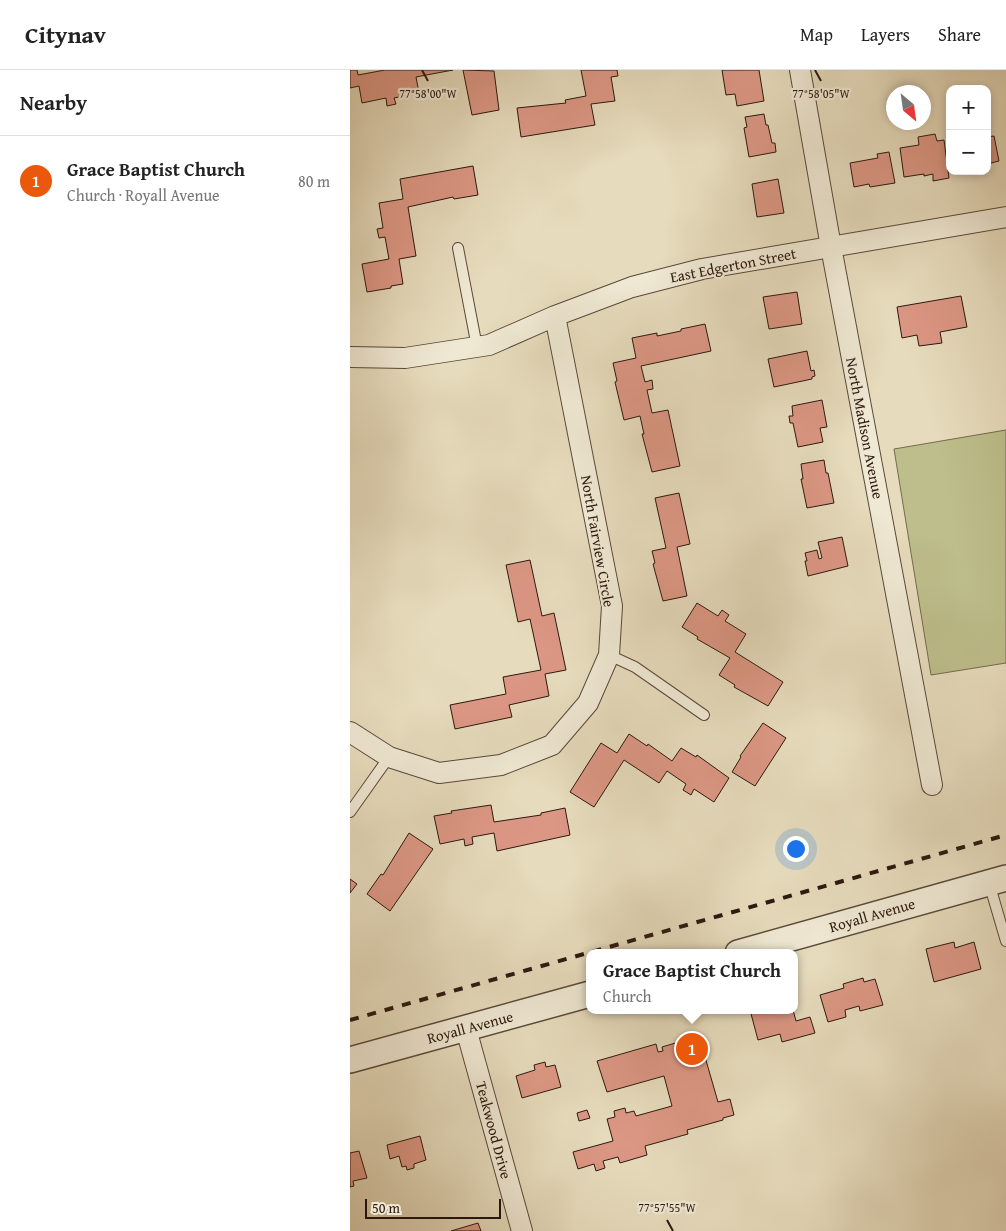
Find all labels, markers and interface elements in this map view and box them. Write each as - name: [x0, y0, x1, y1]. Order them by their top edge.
- text: Citynav: [25, 17, 106, 52]
- text: Map: [800, 21, 833, 48]
- text: Layers: [861, 21, 910, 48]
- text: Share: [938, 21, 981, 48]
- text: 77°58'00"W: [399, 85, 458, 102]
- text: 77°58'05"W: [792, 85, 851, 102]
- north arrow: [886, 85, 931, 130]
- map controls: [946, 85, 991, 175]
- button: +: [946, 85, 991, 130]
- text: Nearby: [20, 87, 87, 118]
- button: −: [946, 130, 991, 175]
- text: Grace Baptist Church: [67, 155, 245, 183]
- text: 1: [32, 169, 40, 193]
- text: 80 m: [298, 169, 330, 193]
- text: Church · Royall Avenue: [67, 183, 220, 207]
- street label: East Edgerton Street: [668, 242, 799, 288]
- street label: North Madison Avenue: [841, 355, 889, 501]
- street label: North Fairview Circle: [576, 473, 620, 609]
- your location: [783, 836, 809, 862]
- street label: Royall Avenue: [827, 893, 917, 937]
- popup: [586, 949, 798, 1014]
- text: Grace Baptist Church: [603, 956, 781, 984]
- text: Church: [603, 984, 652, 1008]
- street label: Royall Avenue: [425, 1005, 515, 1049]
- pin: 1: [676, 1030, 708, 1068]
- street label: Teakwood Drive: [471, 1079, 517, 1181]
- scale bar: [365, 1196, 501, 1219]
- text: 50 m: [372, 1198, 400, 1218]
- text: 77°57'55"W: [638, 1199, 697, 1216]

